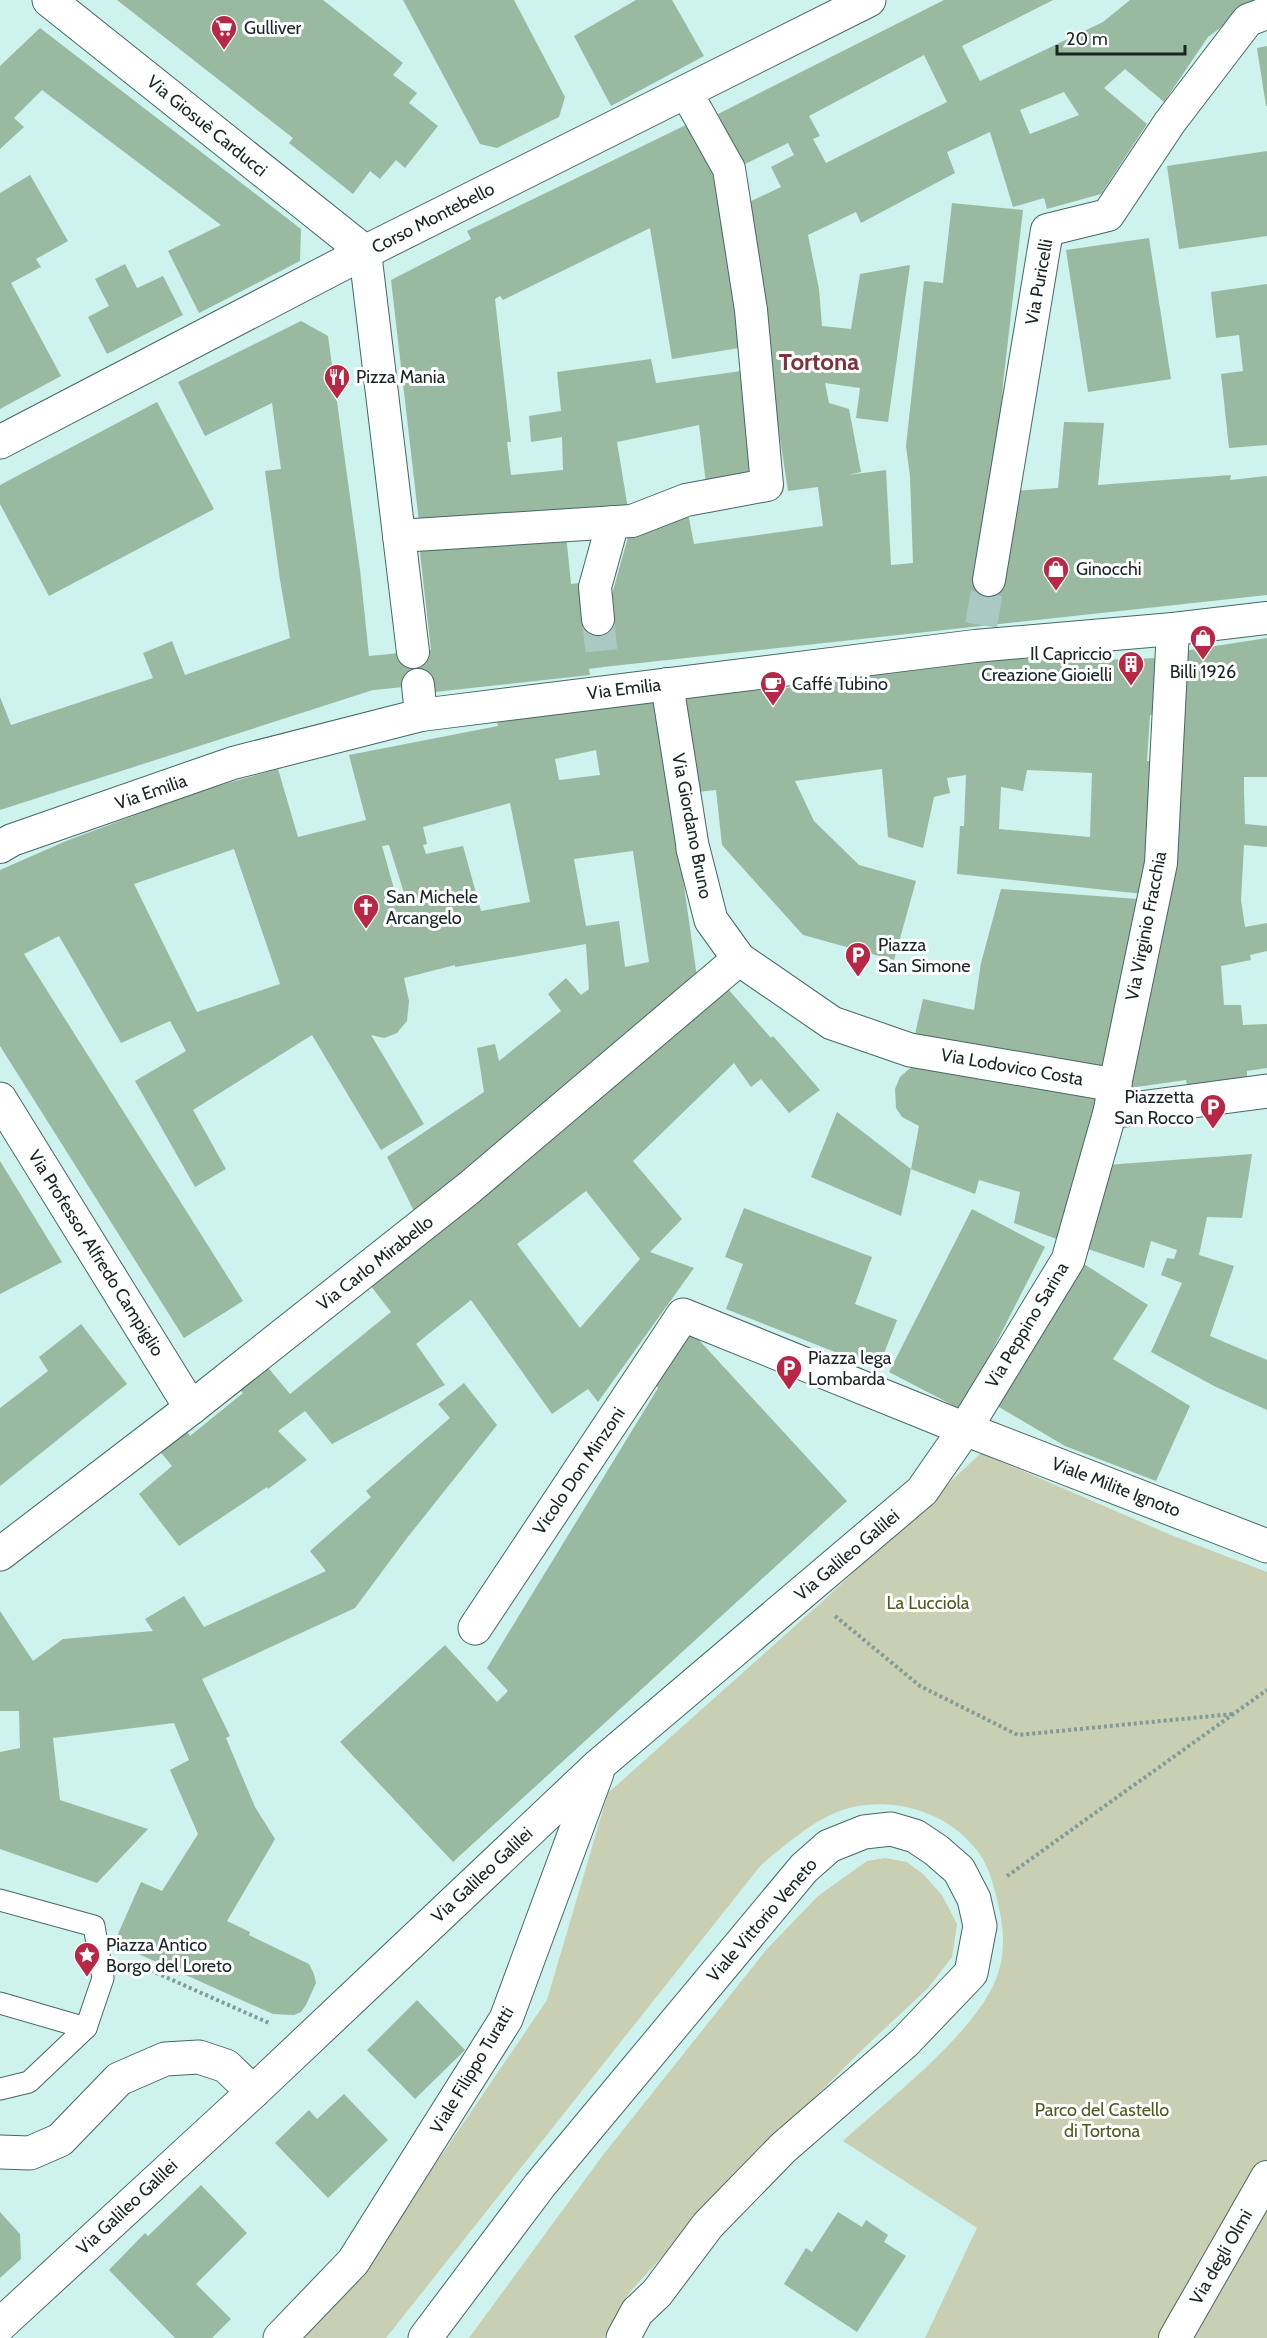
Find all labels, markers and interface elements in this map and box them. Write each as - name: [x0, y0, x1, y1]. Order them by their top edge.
- supermarket icon: Gulliver: [209, 13, 239, 51]
- place label: Gulliver: [244, 17, 302, 39]
- scale bar: [1057, 18, 1184, 56]
- text: 20 m: [1066, 28, 1108, 50]
- street label: Via Giosuè Carducci: [142, 71, 272, 181]
- street label: Corso Montebello: [368, 178, 498, 258]
- street label: Via Puricelli: [1021, 237, 1057, 327]
- district label: Tortona: [779, 347, 859, 376]
- restaurant icon: Pizza Mania: [322, 362, 352, 400]
- place label: Pizza Mania: [356, 366, 446, 388]
- shop icon: Ginocchi: [1041, 554, 1071, 592]
- place label: Ginocchi: [1076, 558, 1142, 580]
- shop icon: Billi 1926: [1188, 623, 1218, 661]
- place label: Il Capriccio Creazione Gioielli: [981, 643, 1112, 686]
- building icon: Il Capriccio Creazione Gioielli: [1116, 649, 1146, 687]
- place label: Billi 1926: [1170, 661, 1236, 683]
- cafe icon: Caffé Tubino: [758, 669, 788, 707]
- place label: Caffé Tubino: [792, 673, 888, 695]
- street label: Via Emilia: [586, 674, 663, 704]
- street label: Via Giordano Bruno: [667, 751, 717, 901]
- street label: Via Emilia: [112, 769, 190, 815]
- street label: Via Virginio Fracchia: [1121, 849, 1171, 1003]
- place label: San Michele Arcangelo: [386, 886, 478, 929]
- church icon: San Michele Arcangelo: [351, 892, 381, 930]
- place label: Piazza San Simone: [878, 934, 970, 977]
- parking icon: Piazza San Simone: [843, 940, 873, 978]
- street label: Via Lodovico Costa: [939, 1044, 1085, 1090]
- place label: Piazzetta San Rocco: [1114, 1086, 1194, 1129]
- parking icon: Piazzetta San Rocco: [1198, 1092, 1228, 1130]
- street label: Via Professor Alfredo Campiglio: [23, 1146, 169, 1360]
- street label: Via Carlo Mirabello: [312, 1211, 438, 1315]
- street label: Via Peppino Sarina: [981, 1258, 1073, 1392]
- place label: Piazza lega Lombarda: [808, 1347, 892, 1390]
- parking icon: Piazza lega Lombarda: [774, 1353, 804, 1391]
- street label: Vicolo Don Minzoni: [528, 1403, 630, 1539]
- street label: Viale Milite Ignoto: [1048, 1452, 1184, 1522]
- street label: Via Galileo Galilei: [790, 1505, 904, 1605]
- park label: La Lucciola: [887, 1592, 970, 1614]
- street label: Via Galileo Galilei: [427, 1822, 537, 1928]
- street label: Viale Vittorio Veneto: [702, 1853, 822, 1986]
- place label: Piazza Antico Borgo del Loreto: [106, 1934, 232, 1977]
- place icon: Piazza Antico Borgo del Loreto: [72, 1940, 102, 1978]
- street label: Viale Filippo Turatti: [425, 2003, 519, 2137]
- park label: Parco del Castello di Tortona: [1035, 2099, 1169, 2142]
- street label: Via Galileo Galilei: [72, 2154, 182, 2260]
- street label: Via degli Olmi: [1185, 2206, 1257, 2308]

